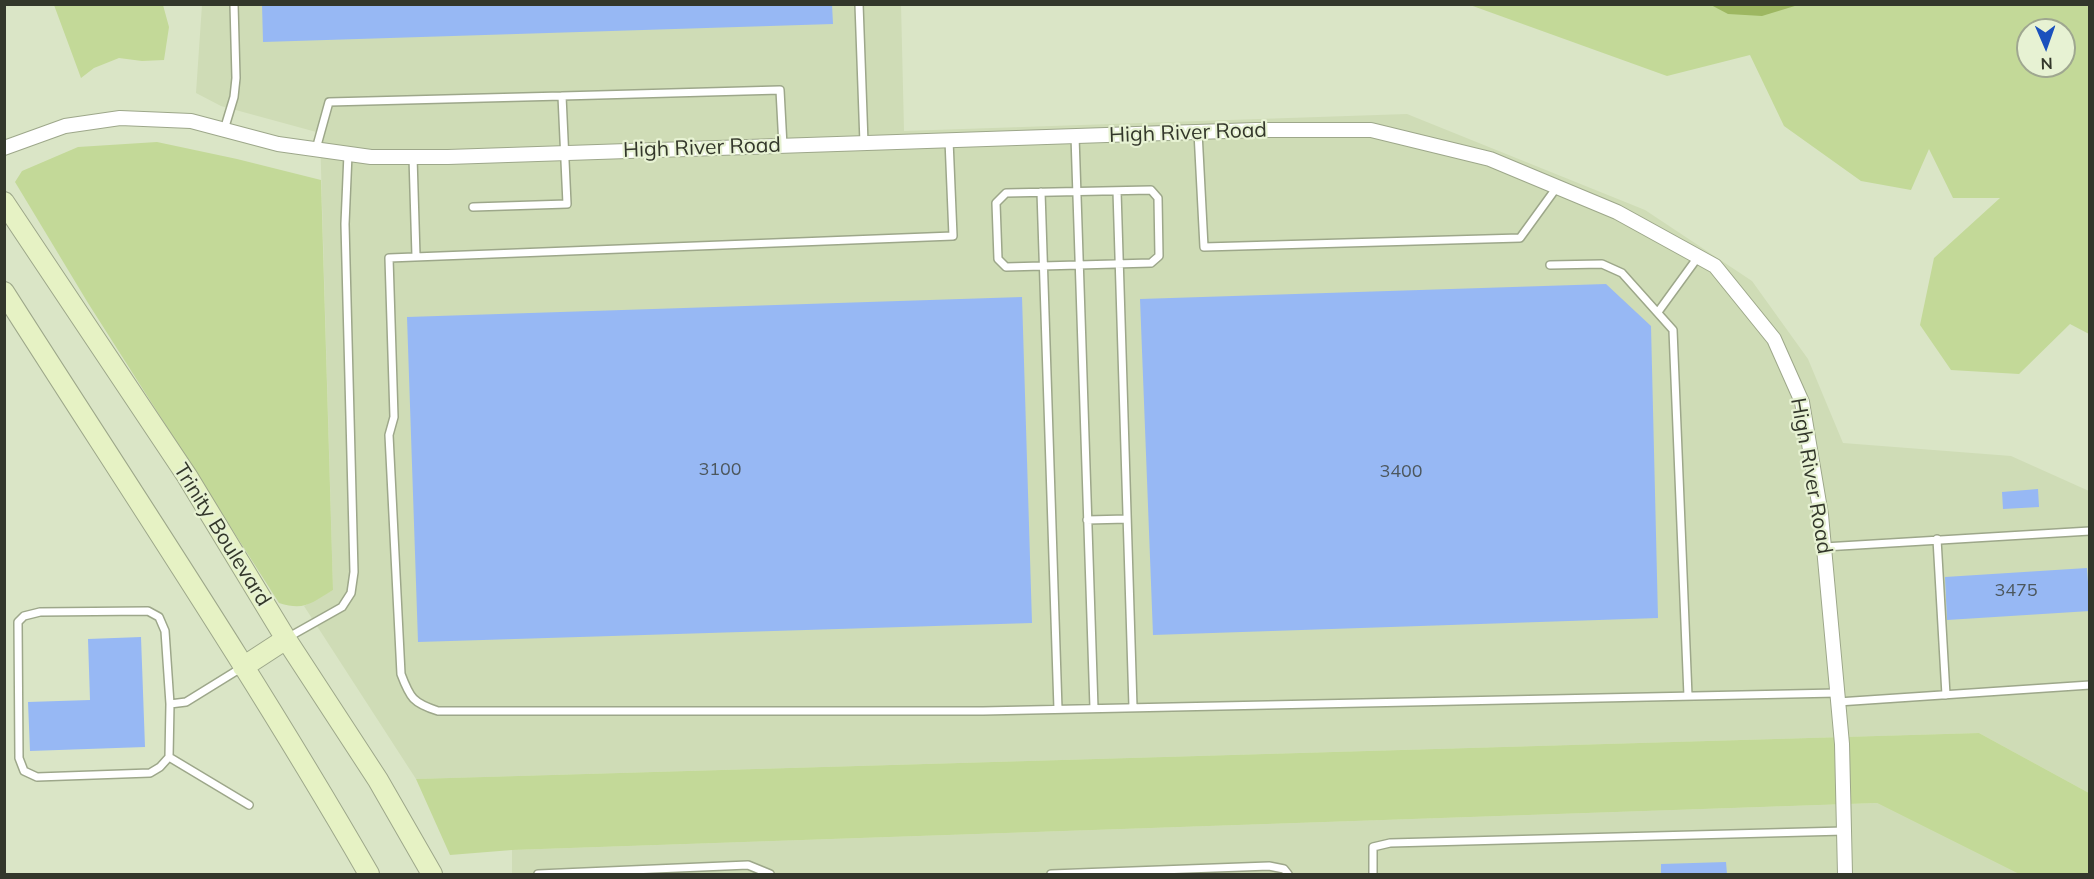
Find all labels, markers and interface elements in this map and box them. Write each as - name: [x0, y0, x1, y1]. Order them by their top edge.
- north arrow: [2016, 18, 2076, 78]
- text: N: [2040, 54, 2053, 74]
- street label: High River Road: [1109, 118, 1267, 148]
- street label: High River Road: [623, 133, 781, 163]
- street label: High River Road: [1785, 396, 1837, 556]
- street label: Trinity Boulevard: [168, 459, 276, 611]
- house number: 3100: [698, 459, 742, 481]
- house number: 3400: [1379, 461, 1423, 483]
- house number: 3475: [1994, 580, 2038, 602]

